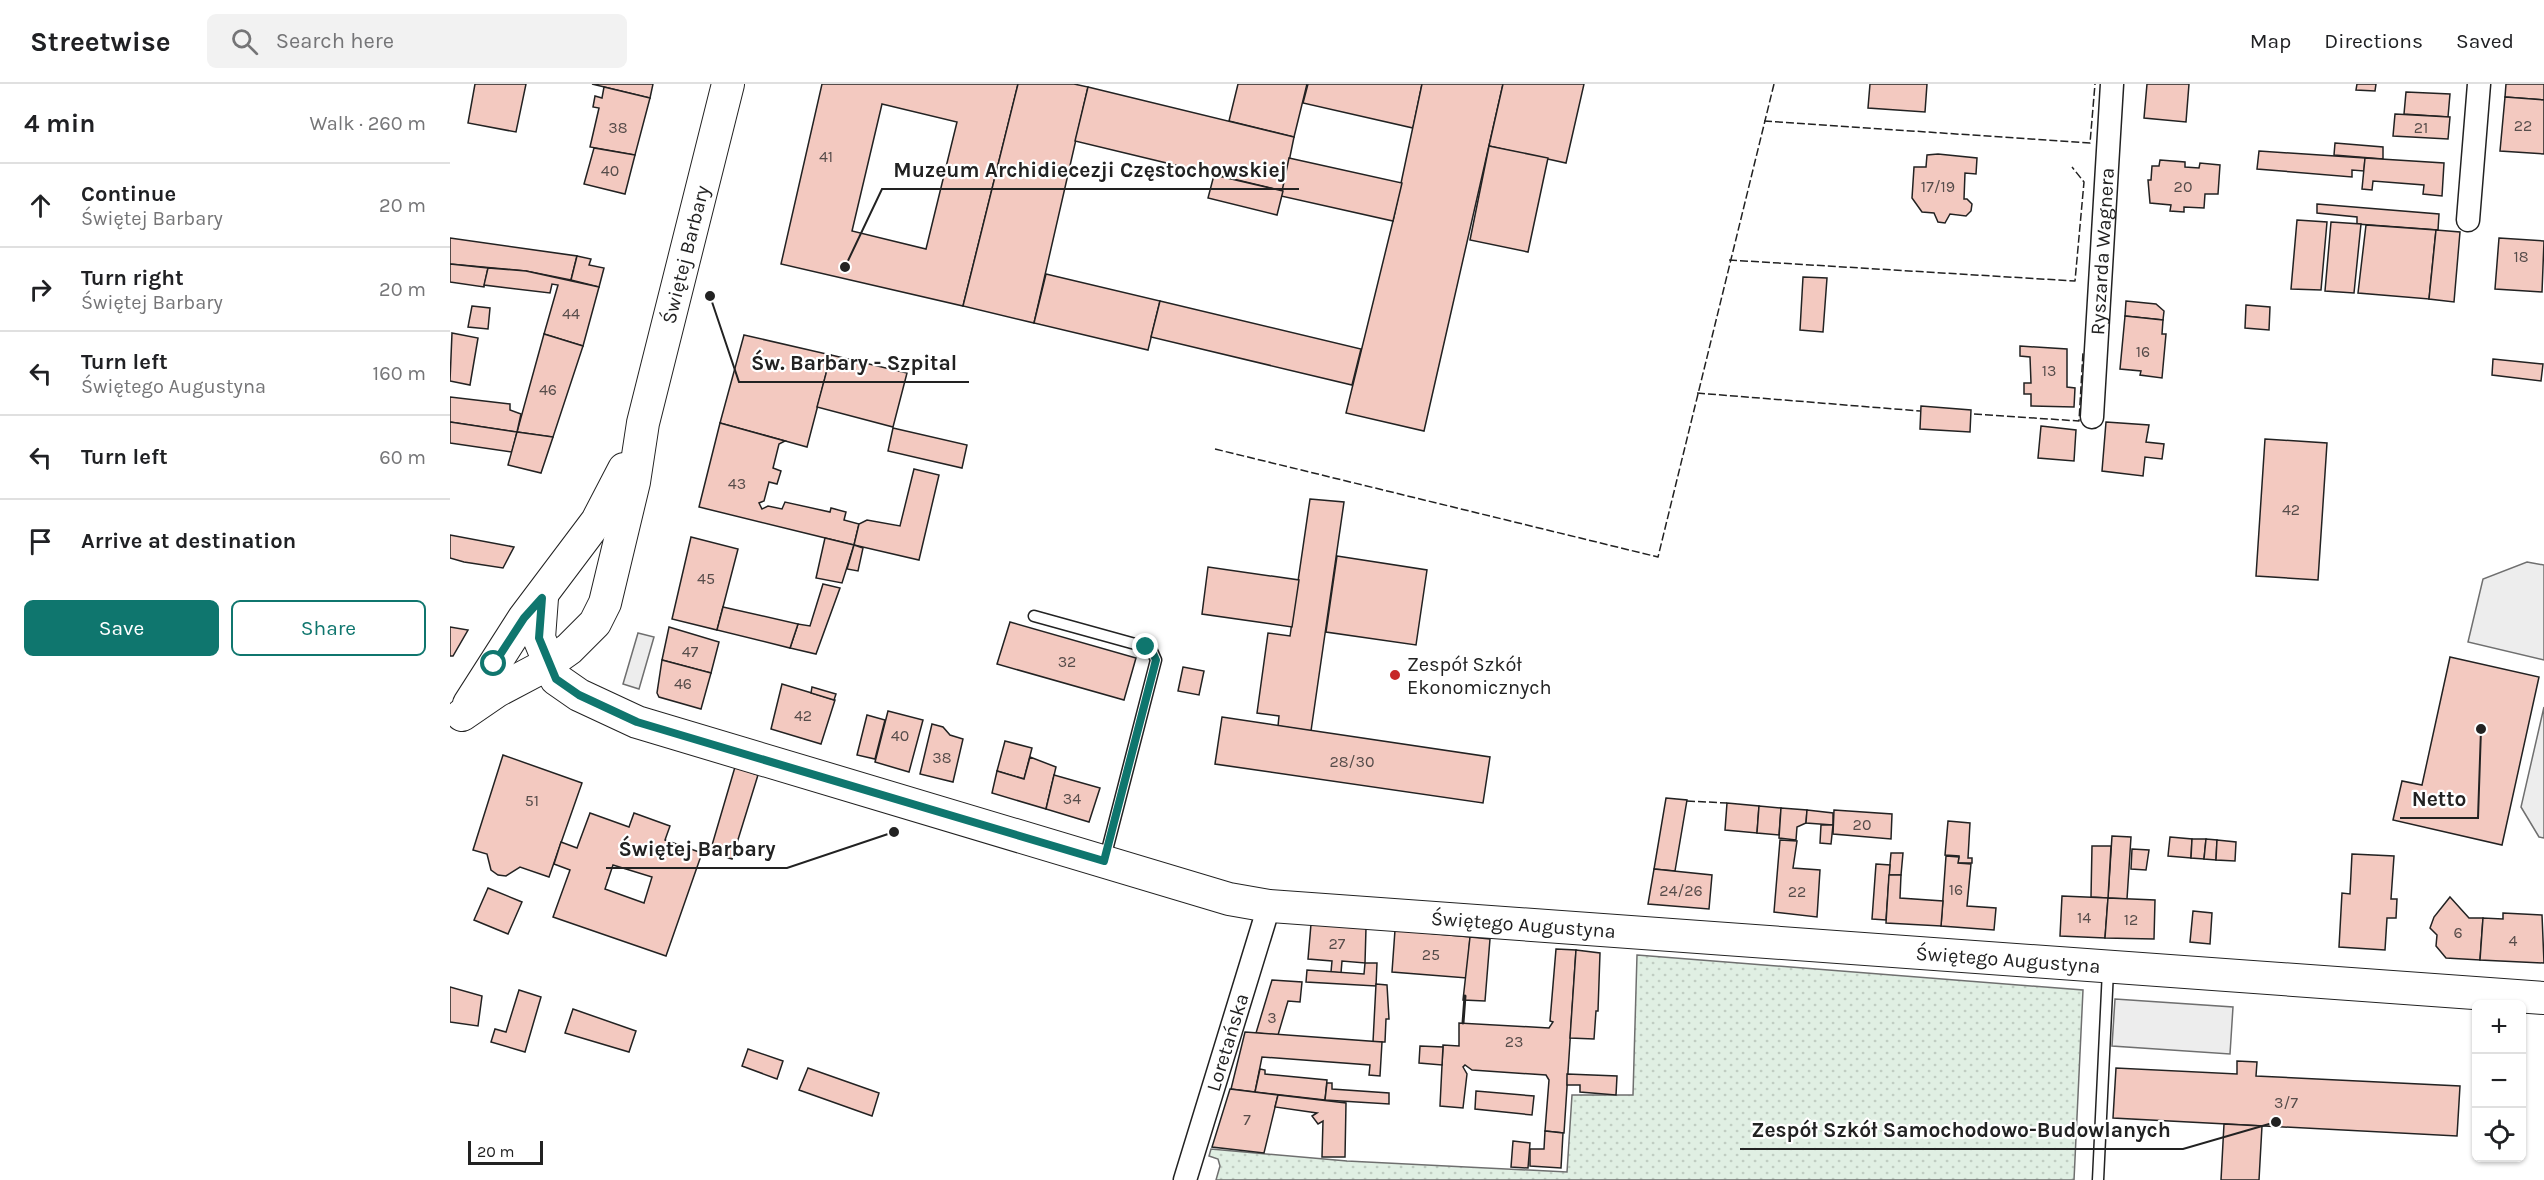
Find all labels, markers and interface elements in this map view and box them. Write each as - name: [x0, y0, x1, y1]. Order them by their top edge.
- search box: [207, 14, 627, 68]
- text: Streetwise: [30, 25, 171, 58]
- icon: search: [228, 25, 261, 58]
- text: Search here: [276, 28, 394, 54]
- text: Map: [2250, 29, 2291, 53]
- text: Directions: [2324, 29, 2423, 53]
- text: Saved: [2456, 29, 2514, 53]
- text: 4 min: [24, 108, 95, 139]
- text: Walk · 260 m: [309, 112, 426, 135]
- house number: 22: [2514, 116, 2532, 135]
- house number: 38: [608, 118, 628, 137]
- house number: 21: [2414, 118, 2428, 137]
- house number: 41: [819, 147, 833, 166]
- callout: Muzeum Archidiecezji Częstochowskiej: [882, 150, 1299, 189]
- text: Muzeum Archidiecezji Częstochowskiej: [893, 158, 1287, 182]
- house number: 40: [601, 161, 619, 180]
- street label: Ryszarda Wagnera: [2086, 167, 2119, 336]
- house number: 17/19: [1921, 177, 1955, 196]
- house number: 20: [2174, 177, 2192, 196]
- text: Continue: [81, 181, 176, 207]
- street label: Świętej Barbary: [656, 183, 714, 326]
- icon: ahead: [24, 189, 57, 222]
- text: 20 m: [379, 194, 426, 217]
- text: Świętej Barbary: [81, 207, 223, 230]
- house number: 18: [2513, 247, 2529, 266]
- text: Turn right: [81, 265, 184, 291]
- icon: right: [24, 273, 57, 306]
- text: 20 m: [379, 278, 426, 301]
- text: Świętej Barbary: [81, 291, 223, 314]
- house number: 44: [562, 304, 580, 323]
- house number: 16: [2136, 342, 2150, 361]
- callout: Św. Barbary - Szpital: [739, 343, 969, 382]
- text: Turn left: [81, 349, 168, 375]
- text: Św. Barbary - Szpital: [751, 349, 957, 375]
- icon: left: [24, 357, 57, 390]
- house number: 13: [2042, 361, 2056, 380]
- text: 160 m: [373, 362, 426, 385]
- text: Świętego Augustyna: [81, 375, 266, 398]
- house number: 46: [539, 380, 557, 399]
- icon: left: [24, 441, 57, 474]
- text: Turn left: [81, 444, 168, 470]
- text: 60 m: [379, 446, 426, 469]
- house number: 43: [728, 474, 746, 493]
- house number: 42: [2282, 500, 2300, 519]
- icon: arrive: [24, 525, 57, 558]
- text: Arrive at destination: [81, 528, 296, 554]
- house number: 45: [697, 569, 715, 588]
- button: Save: [24, 600, 219, 656]
- button: Share: [231, 600, 426, 656]
- route end: [1132, 633, 1158, 659]
- house number: 47: [682, 642, 699, 661]
- route start: [480, 650, 506, 676]
- house number: 32: [1058, 652, 1076, 671]
- place label: Zespół Szkół Ekonomicznych: [1407, 653, 1552, 699]
- marker: Zespół Szkół Ekonomicznych: [1388, 668, 1402, 682]
- house number: 46: [674, 674, 692, 693]
- house number: 42: [794, 706, 812, 725]
- house number: 40: [891, 726, 909, 745]
- house number: 38: [932, 748, 952, 767]
- house number: 28/30: [1330, 752, 1374, 771]
- callout: Netto: [2400, 779, 2478, 818]
- text: Netto: [2412, 787, 2466, 811]
- house number: 34: [1063, 789, 1081, 808]
- house number: 51: [525, 791, 539, 810]
- house number: 20: [1853, 815, 1871, 834]
- callout: Świętej Barbary: [606, 829, 787, 868]
- text: Świętej Barbary: [618, 835, 776, 861]
- house number: 16: [1949, 880, 1963, 899]
- house number: 24/26: [1659, 881, 1703, 900]
- house number: 22: [1788, 882, 1806, 901]
- street label: Świętego Augustyna: [1430, 906, 1616, 943]
- house number: 14: [2077, 908, 2091, 927]
- house number: 12: [2124, 910, 2138, 929]
- house number: 6: [2453, 923, 2463, 942]
- house number: 4: [2509, 931, 2518, 950]
- house number: 27: [1329, 934, 1346, 953]
- street label: Świętego Augustyna: [1915, 941, 2101, 978]
- house number: 25: [1422, 945, 1440, 964]
- street label: Loretańska: [1202, 991, 1254, 1094]
- map controls: [2472, 1000, 2526, 1162]
- button: +: [2472, 1000, 2526, 1054]
- house number: 3: [1267, 1008, 1277, 1027]
- house number: 23: [1505, 1032, 1523, 1051]
- button: −: [2472, 1054, 2526, 1108]
- house number: 3/7: [2274, 1093, 2298, 1112]
- button: locate: [2472, 1108, 2526, 1162]
- house number: 7: [1243, 1110, 1251, 1129]
- callout: Zespół Szkół Samochodowo-Budowlanych: [1740, 1110, 2183, 1149]
- text: Zespół Szkół Samochodowo-Budowlanych: [1751, 1118, 2171, 1142]
- scale bar: [468, 1138, 543, 1166]
- text: 20 m: [477, 1142, 515, 1161]

